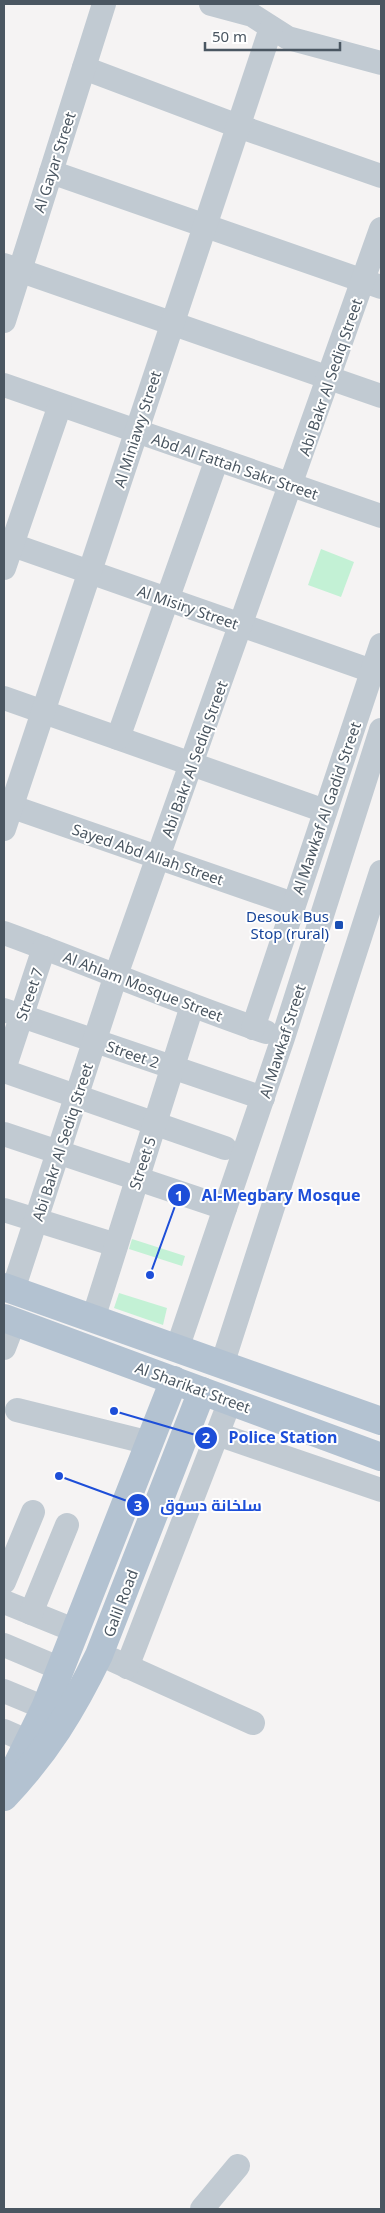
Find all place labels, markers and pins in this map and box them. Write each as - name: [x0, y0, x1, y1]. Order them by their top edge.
- place label: Desouk Bus Stop (rural): [246, 906, 329, 943]
- marker: Desouk Bus Stop (rural): [333, 919, 345, 931]
- callout: Al-Megbary Mosque: [167, 1180, 371, 1211]
- callout: Police Station: [194, 1422, 348, 1453]
- callout: سلخانة دسوق: [125, 1490, 272, 1521]

